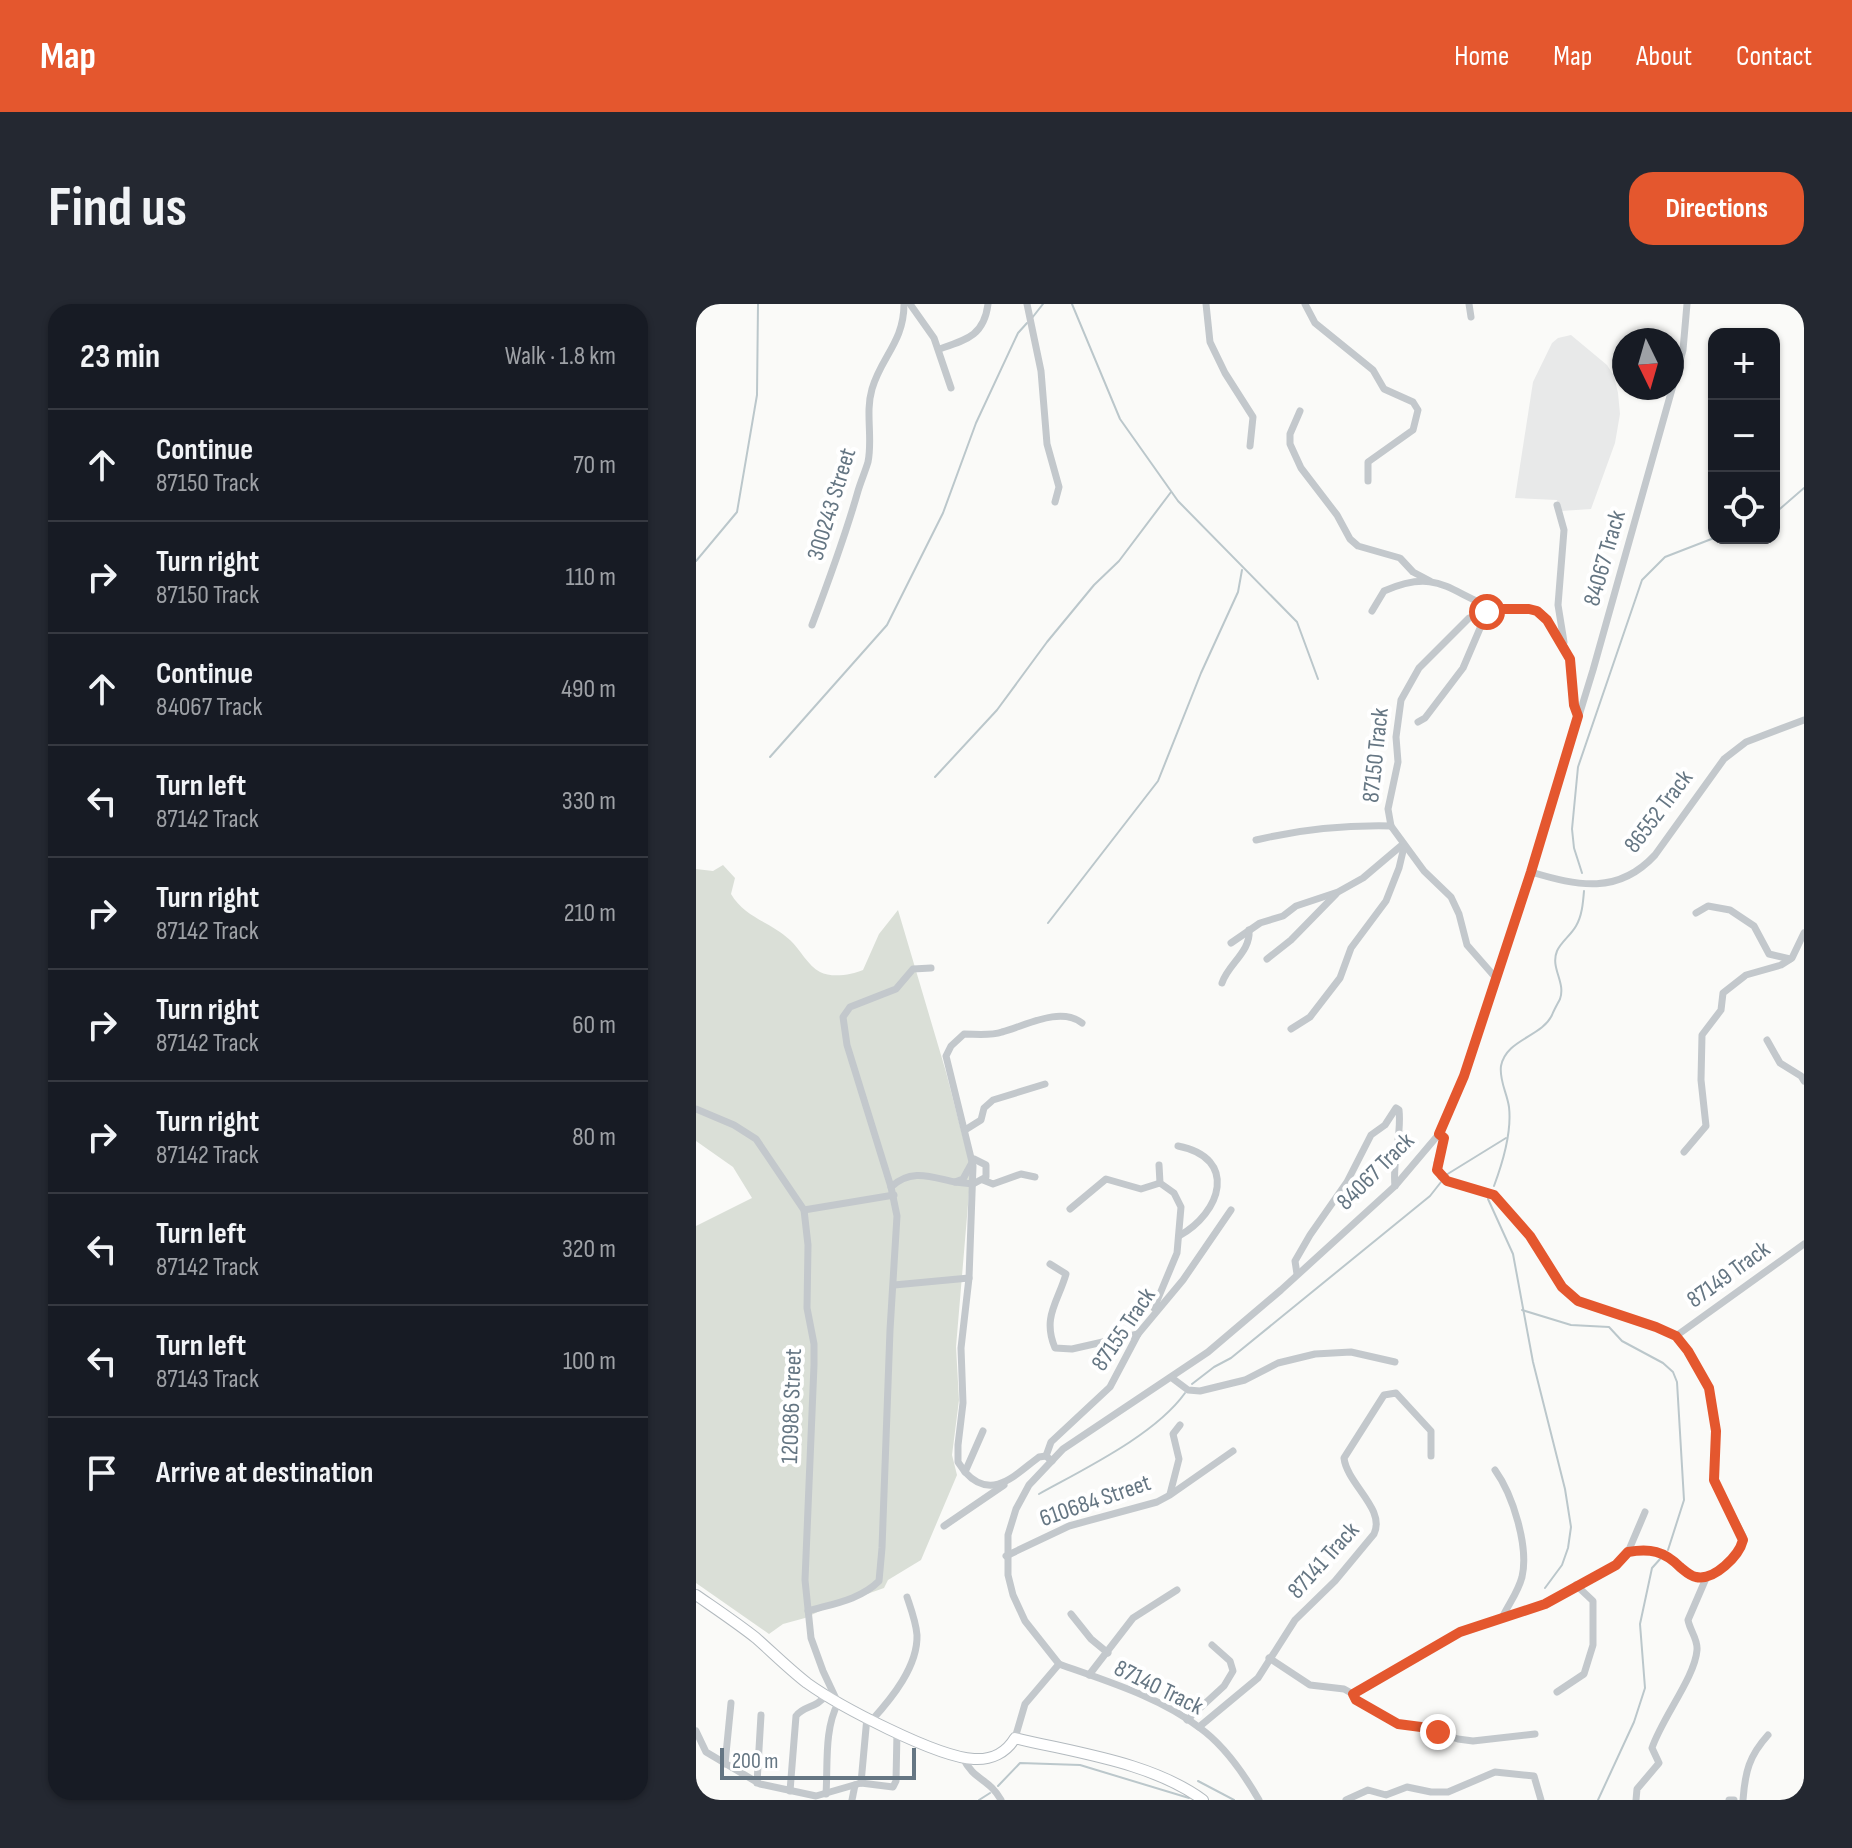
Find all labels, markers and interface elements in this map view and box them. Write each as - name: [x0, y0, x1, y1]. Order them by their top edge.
- text: Map: [40, 34, 96, 79]
- text: Home: [1454, 40, 1509, 73]
- text: Map: [1553, 40, 1592, 73]
- text: About: [1636, 40, 1692, 73]
- text: Contact: [1736, 40, 1812, 73]
- button: Directions: [1629, 172, 1804, 245]
- text: Find us: [48, 175, 187, 242]
- north arrow: [1612, 328, 1684, 400]
- map controls: [1708, 328, 1780, 544]
- button: +: [1708, 328, 1780, 400]
- text: 23 min: [80, 336, 160, 377]
- text: Walk · 1.8 km: [505, 341, 616, 372]
- button: −: [1708, 400, 1780, 472]
- text: Continue: [156, 432, 253, 468]
- icon: ahead: [80, 443, 124, 487]
- street label: 300243 Street: [801, 445, 862, 564]
- text: 70 m: [573, 450, 616, 481]
- text: 87150 Track: [156, 468, 259, 499]
- button: locate: [1708, 472, 1780, 544]
- street label: 84067 Track: [1577, 507, 1632, 609]
- text: Turn right: [156, 544, 259, 580]
- icon: right: [80, 555, 124, 599]
- text: 110 m: [565, 562, 616, 593]
- text: 87150 Track: [156, 580, 259, 611]
- route start: [1469, 594, 1505, 630]
- text: Continue: [156, 656, 253, 692]
- icon: ahead: [80, 667, 124, 711]
- text: 490 m: [561, 674, 616, 705]
- text: 84067 Track: [156, 692, 262, 723]
- street label: 87150 Track: [1356, 706, 1395, 804]
- street label: 86552 Track: [1618, 764, 1699, 859]
- text: Turn left: [156, 768, 246, 804]
- icon: left: [80, 779, 124, 823]
- text: 330 m: [562, 786, 616, 817]
- text: 87142 Track: [156, 804, 259, 835]
- text: Turn right: [156, 880, 259, 916]
- icon: right: [80, 891, 124, 935]
- text: 210 m: [564, 898, 616, 929]
- text: 87142 Track: [156, 916, 259, 947]
- text: Turn right: [156, 992, 259, 1028]
- icon: right: [80, 1003, 124, 1047]
- text: 60 m: [572, 1010, 616, 1041]
- text: 87142 Track: [156, 1028, 259, 1059]
- text: Turn right: [156, 1104, 259, 1140]
- icon: right: [80, 1115, 124, 1159]
- text: 80 m: [572, 1122, 616, 1153]
- street label: 84067 Track: [1330, 1126, 1420, 1216]
- text: 87142 Track: [156, 1140, 259, 1171]
- text: Turn left: [156, 1216, 246, 1252]
- icon: left: [80, 1227, 124, 1271]
- text: 320 m: [562, 1234, 616, 1265]
- street label: 87149 Track: [1681, 1235, 1775, 1314]
- text: 87142 Track: [156, 1252, 259, 1283]
- street label: 87155 Track: [1085, 1282, 1162, 1376]
- text: Turn left: [156, 1328, 246, 1364]
- icon: left: [80, 1339, 124, 1383]
- text: 100 m: [563, 1346, 616, 1377]
- street label: 120986 Street: [775, 1348, 808, 1464]
- text: 87143 Track: [156, 1364, 259, 1395]
- icon: arrive: [80, 1451, 124, 1495]
- text: Arrive at destination: [156, 1455, 373, 1491]
- street label: 610684 Street: [1036, 1468, 1155, 1533]
- street label: 87141 Track: [1281, 1516, 1365, 1605]
- street label: 87140 Track: [1109, 1653, 1208, 1721]
- route end: [1420, 1714, 1456, 1750]
- scale bar: [720, 1744, 916, 1780]
- text: 200 m: [732, 1748, 778, 1775]

